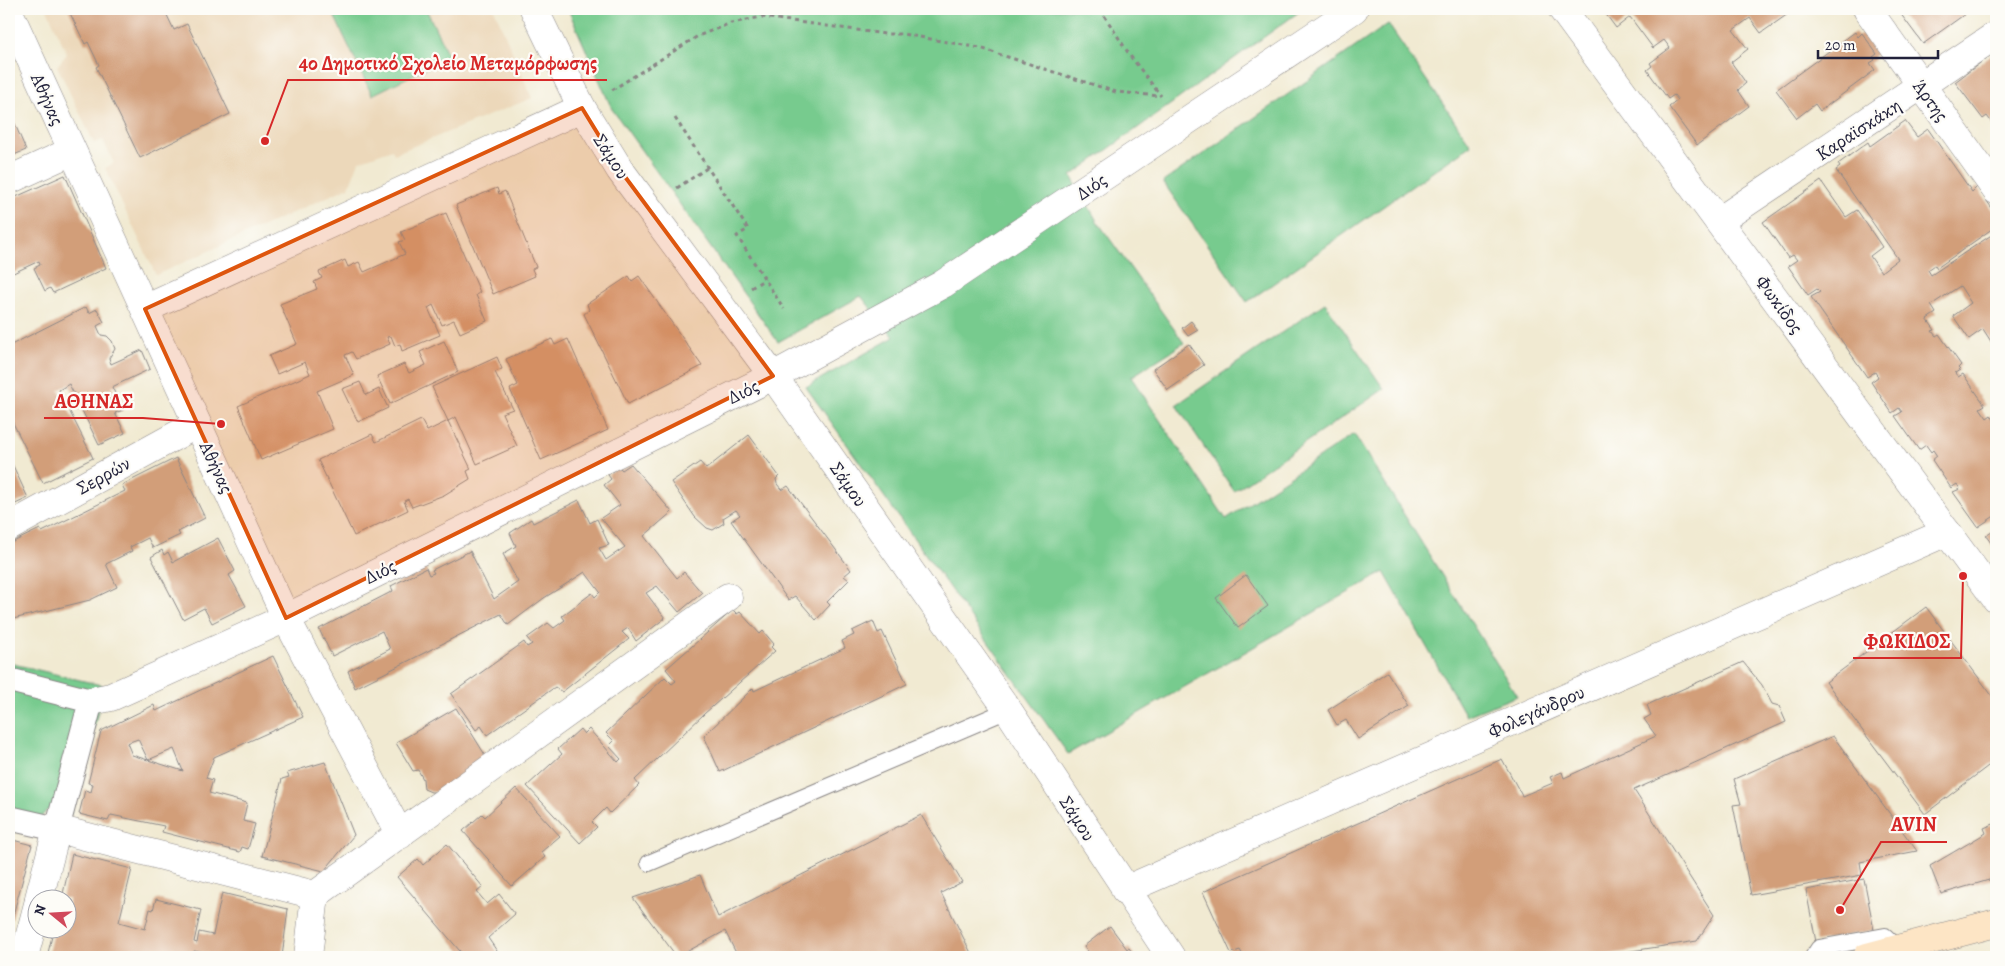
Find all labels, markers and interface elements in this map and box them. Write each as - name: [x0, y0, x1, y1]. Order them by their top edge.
- scale bar: [1818, 28, 1938, 60]
- text: 20 m: [1825, 35, 1856, 55]
- callout: 4ο Δημοτικό Σχολείο Μεταμόρφωσης: [288, 45, 607, 80]
- text: 4ο Δημοτικό Σχολείο Μεταμόρφωσης: [299, 50, 597, 77]
- street label: Αθήνας: [24, 68, 70, 130]
- street label: Άρτης: [1906, 74, 1954, 127]
- street label: Καραϊσκάκη: [1811, 93, 1906, 167]
- street label: Σάμου: [587, 129, 635, 184]
- street label: Διός: [1071, 167, 1112, 206]
- street label: Φωκίδος: [1749, 270, 1809, 339]
- street label: Διός: [724, 373, 763, 411]
- callout: ΑΘΗΝΑΣ: [44, 383, 143, 418]
- text: ΑΘΗΝΑΣ: [53, 388, 134, 415]
- street label: Αθήνας: [192, 436, 239, 498]
- street label: Σερρών: [72, 450, 135, 501]
- street label: Σάμου: [823, 457, 873, 512]
- street label: Διός: [361, 553, 400, 591]
- callout: ΦΩΚΙΔΟΣ: [1853, 623, 1961, 658]
- text: ΦΩΚΙΔΟΣ: [1863, 628, 1951, 655]
- street label: Φολεγάνδρου: [1484, 679, 1589, 745]
- street label: Σάμου: [1053, 791, 1101, 846]
- callout: AVIN: [1881, 807, 1947, 842]
- text: AVIN: [1890, 811, 1937, 838]
- north arrow: [28, 888, 78, 938]
- text: N: [30, 902, 51, 918]

